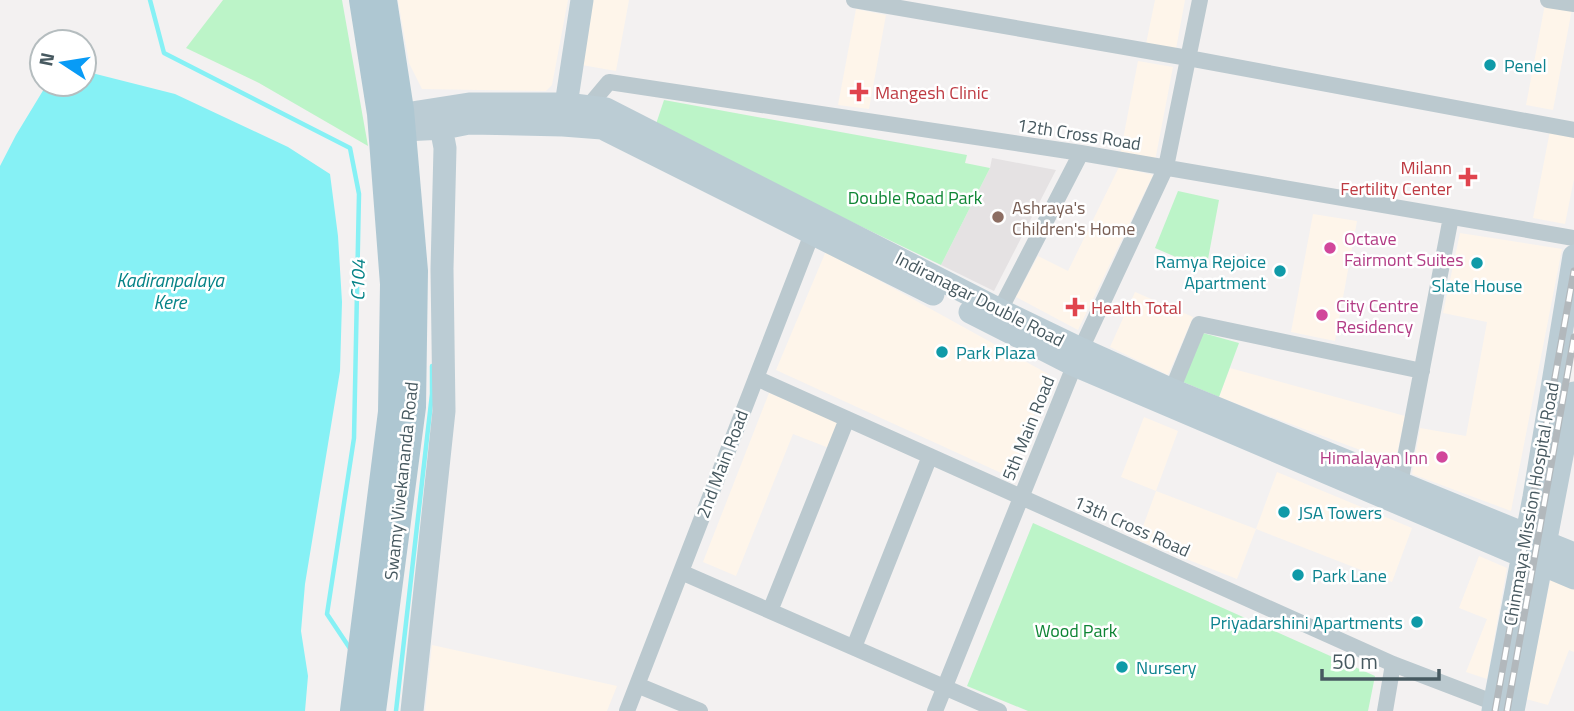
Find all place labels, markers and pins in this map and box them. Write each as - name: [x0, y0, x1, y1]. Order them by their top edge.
- place label: Penel: [1504, 52, 1547, 79]
- marker: Penel: [1482, 57, 1498, 73]
- place label: Mangesh Clinic: [875, 79, 989, 106]
- marker: Mangesh Clinic: [849, 82, 869, 102]
- place label: Milann Fertility Center: [1340, 154, 1452, 202]
- marker: Milann Fertility Center: [1458, 167, 1478, 187]
- place label: Ashraya's Children's Home: [1012, 194, 1135, 242]
- marker: Ashraya's Children's Home: [990, 209, 1006, 225]
- place label: Octave Fairmont Suites: [1344, 225, 1464, 273]
- marker: Octave Fairmont Suites: [1322, 240, 1338, 256]
- place label: Ramya Rejoice Apartment: [1155, 248, 1267, 296]
- marker: Slate House: [1469, 255, 1485, 271]
- marker: Ramya Rejoice Apartment: [1272, 263, 1288, 279]
- place label: Slate House: [1432, 272, 1522, 299]
- place label: City Centre Residency: [1336, 292, 1418, 340]
- place label: Health Total: [1091, 294, 1182, 321]
- marker: Health Total: [1065, 297, 1085, 317]
- marker: City Centre Residency: [1314, 307, 1330, 323]
- place label: Park Plaza: [956, 339, 1035, 366]
- marker: Park Plaza: [934, 344, 950, 360]
- place label: Himalayan Inn: [1320, 444, 1428, 471]
- marker: Himalayan Inn: [1434, 449, 1450, 465]
- place label: JSA Towers: [1298, 499, 1382, 526]
- marker: JSA Towers: [1276, 504, 1292, 520]
- place label: Park Lane: [1312, 562, 1387, 589]
- marker: Park Lane: [1290, 567, 1306, 583]
- place label: Priyadarshini Apartments: [1210, 609, 1403, 636]
- marker: Priyadarshini Apartments: [1409, 614, 1425, 630]
- place label: Nursery: [1136, 654, 1197, 681]
- marker: Nursery: [1114, 659, 1130, 675]

